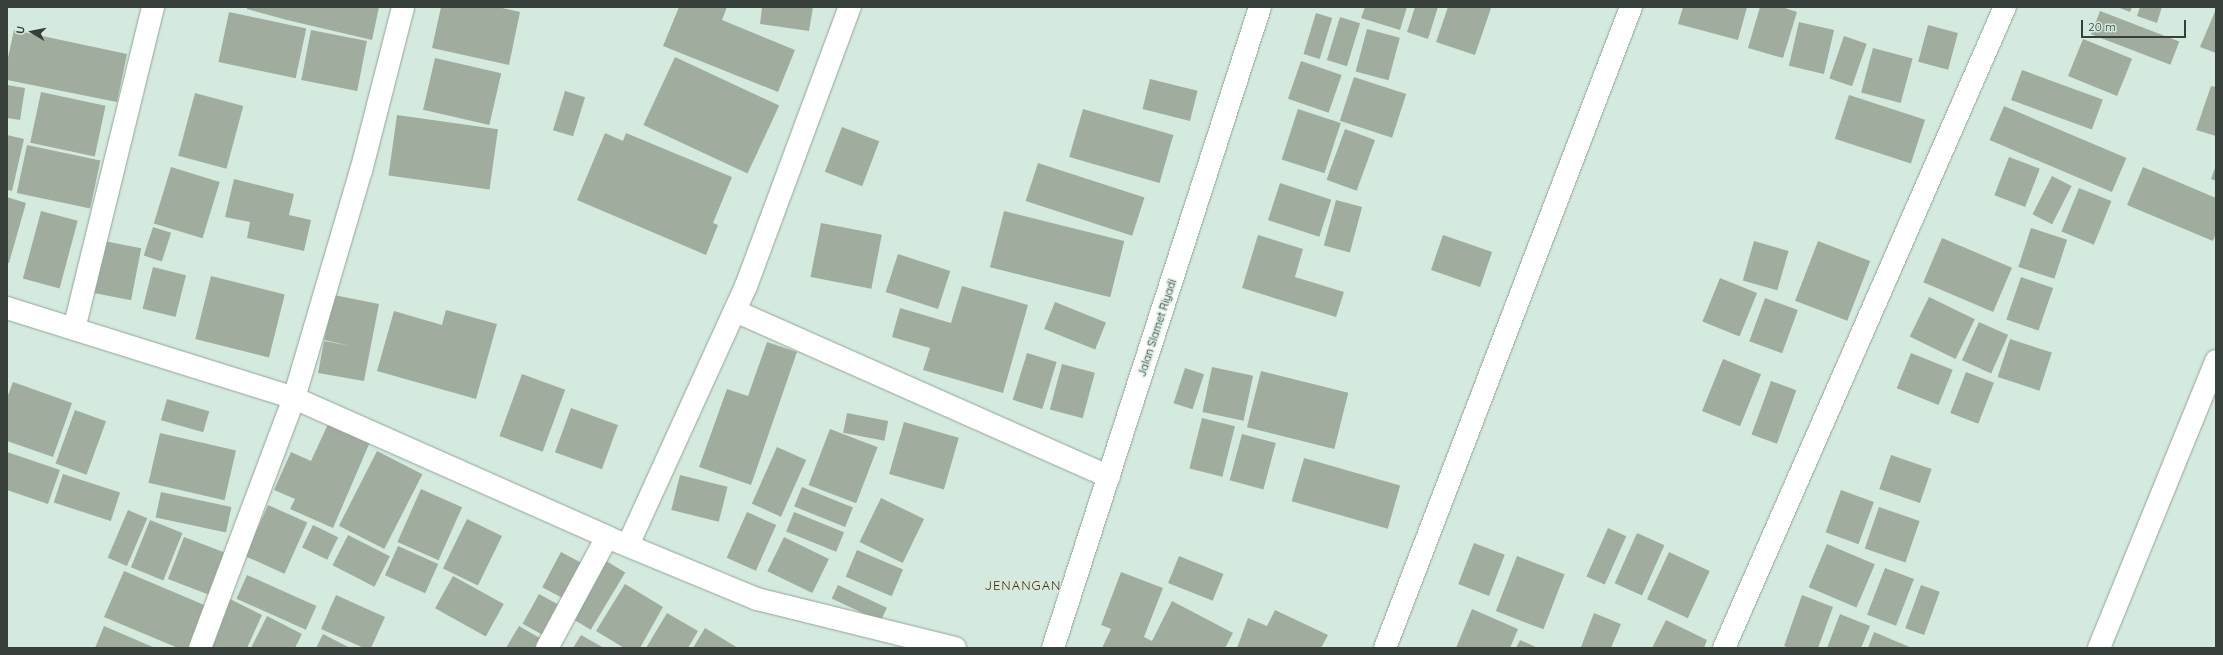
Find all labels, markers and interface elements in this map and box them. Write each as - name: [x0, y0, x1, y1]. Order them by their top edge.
- north arrow: [12, 12, 52, 52]
- scale bar: [2083, 12, 2188, 38]
- text: 20 m: [2088, 19, 2116, 34]
- text: U: [13, 25, 28, 35]
- street label: Jalan Slamet Riyadi: [1135, 278, 1179, 378]
- district label: JENANGAN: [984, 577, 1062, 593]

